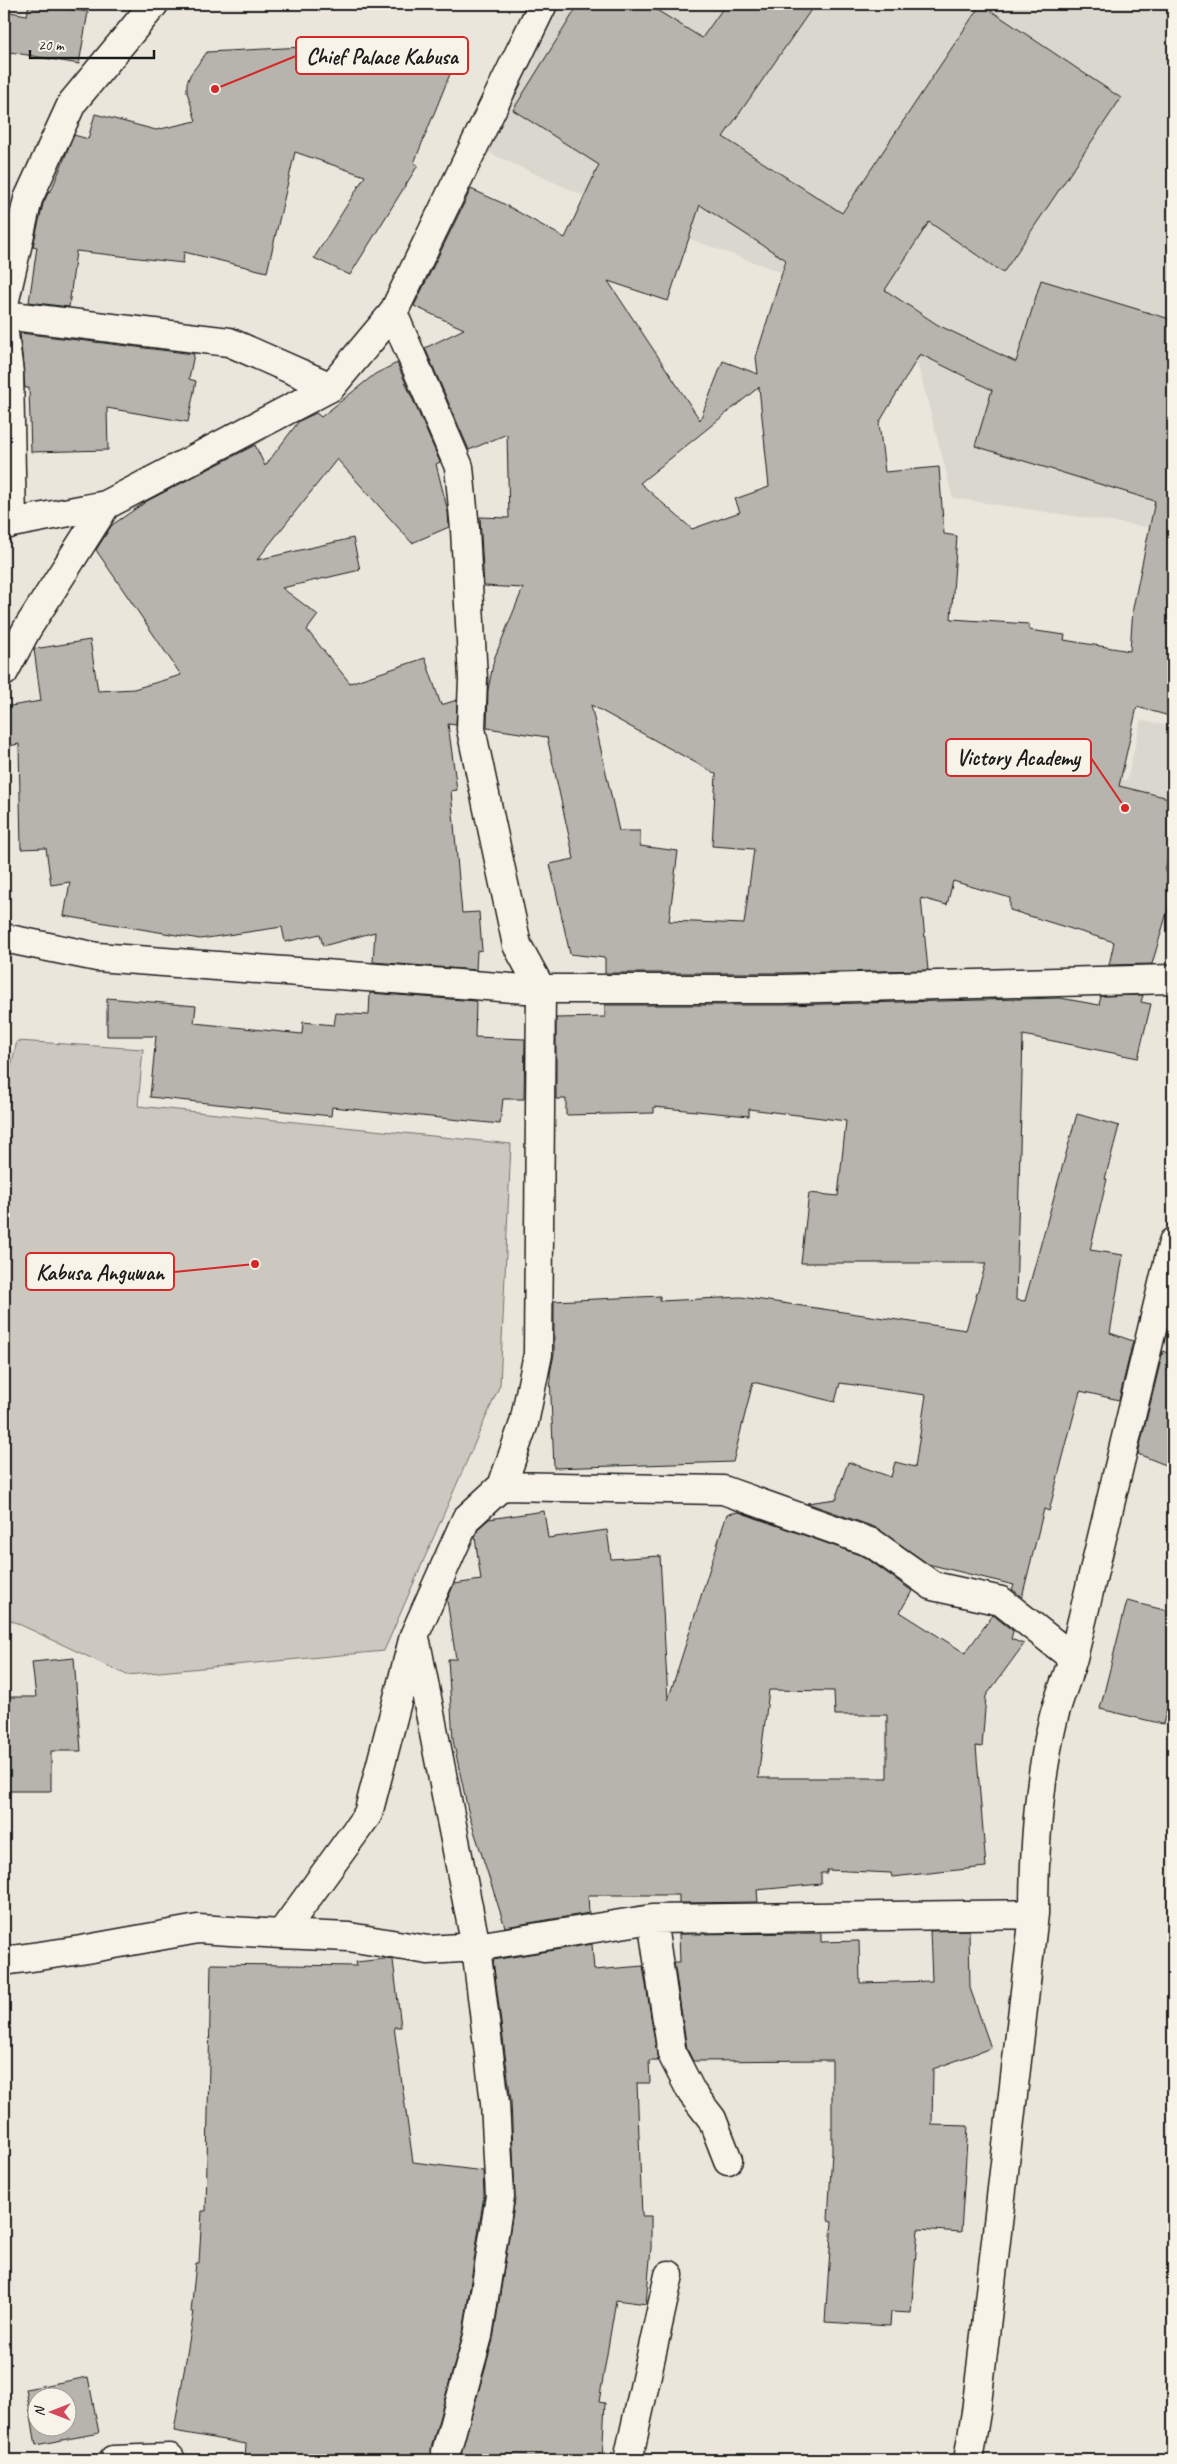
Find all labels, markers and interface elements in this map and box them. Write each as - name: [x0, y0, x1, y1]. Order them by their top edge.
- scale bar: [30, 28, 154, 60]
- text: 20 m: [38, 36, 65, 55]
- callout: Chief Palace Kabusa: [296, 37, 468, 74]
- text: Chief Palace Kabusa: [306, 43, 460, 71]
- callout: Victory Academy: [946, 739, 1091, 776]
- text: Victory Academy: [956, 744, 1082, 772]
- callout: Kabusa Anguwan: [26, 1253, 174, 1290]
- text: Kabusa Anguwan: [36, 1259, 166, 1287]
- north arrow: [28, 2386, 78, 2436]
- text: N: [31, 2405, 48, 2416]

